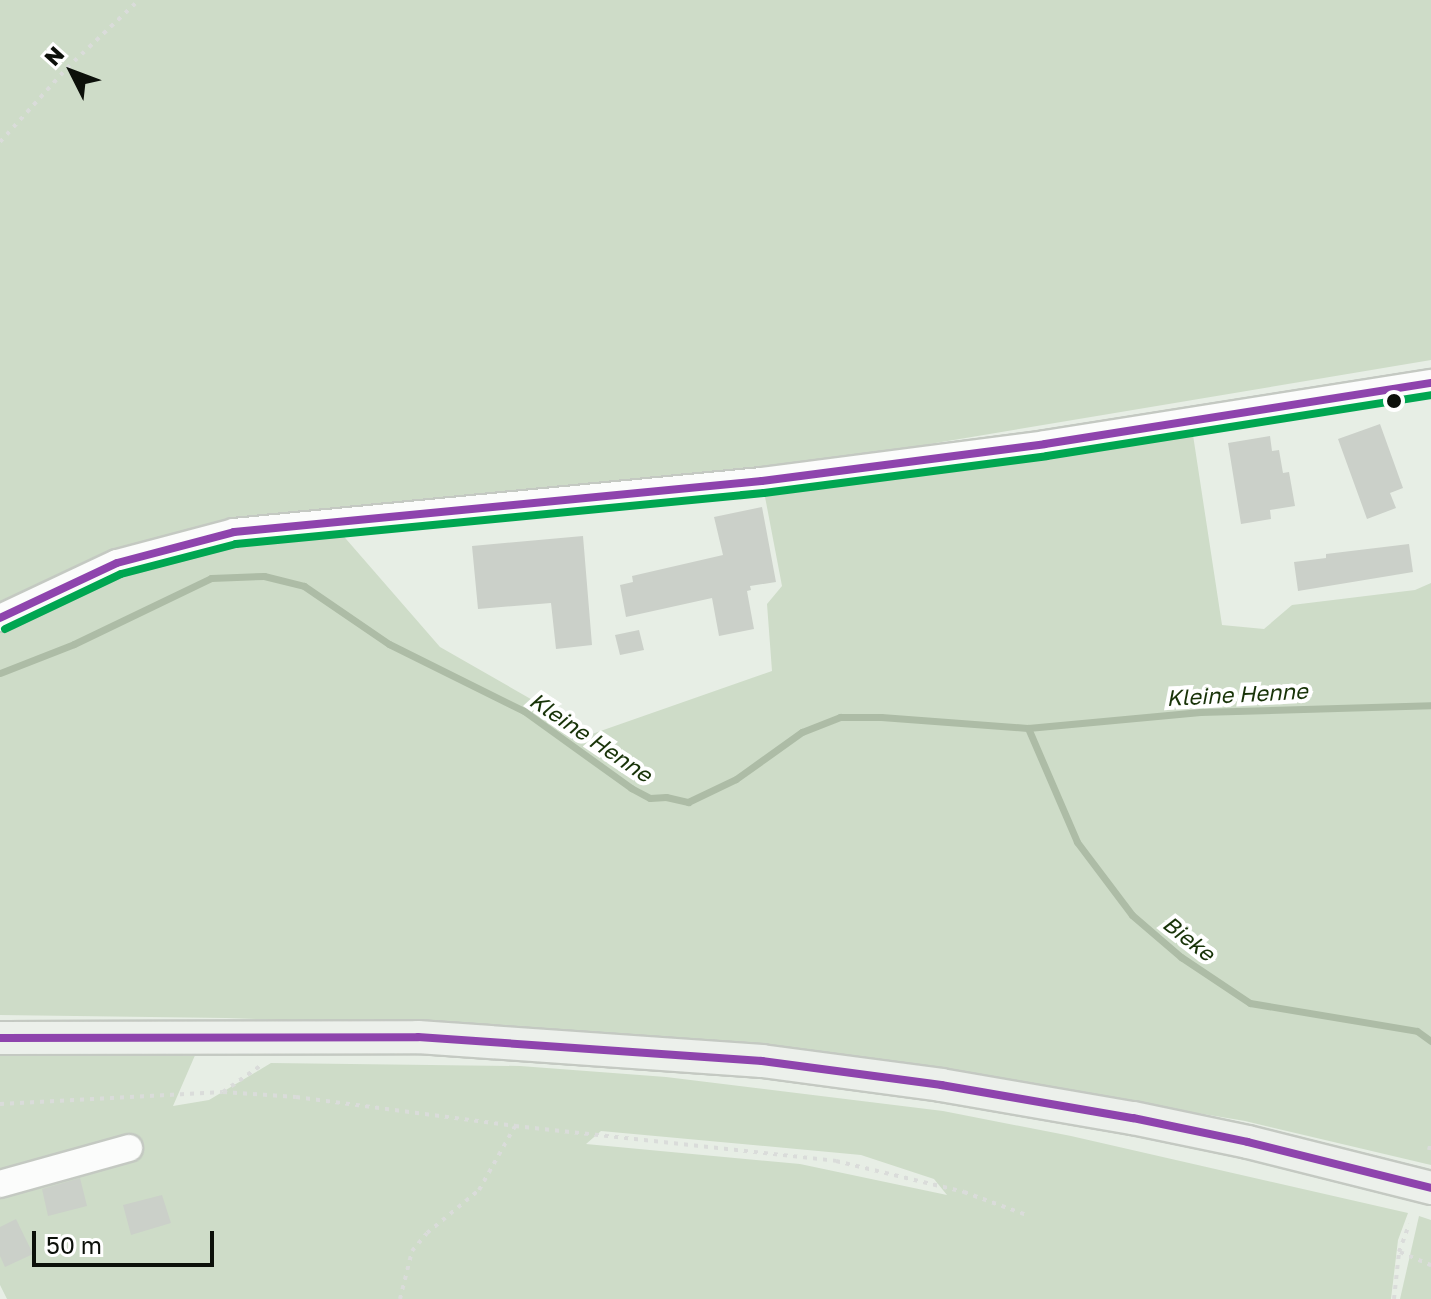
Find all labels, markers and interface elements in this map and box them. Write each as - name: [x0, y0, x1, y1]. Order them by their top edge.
- north arrow: [32, 32, 112, 112]
- text: N: [38, 40, 69, 71]
- unlabelled marker: [1386, 393, 1402, 409]
- water label: Kleine Henne: [1166, 677, 1308, 711]
- water label: Kleine Henne: [525, 686, 657, 788]
- water label: Bieke: [1158, 910, 1220, 966]
- scale bar: [36, 1215, 218, 1265]
- text: 50 m: [46, 1230, 102, 1259]

